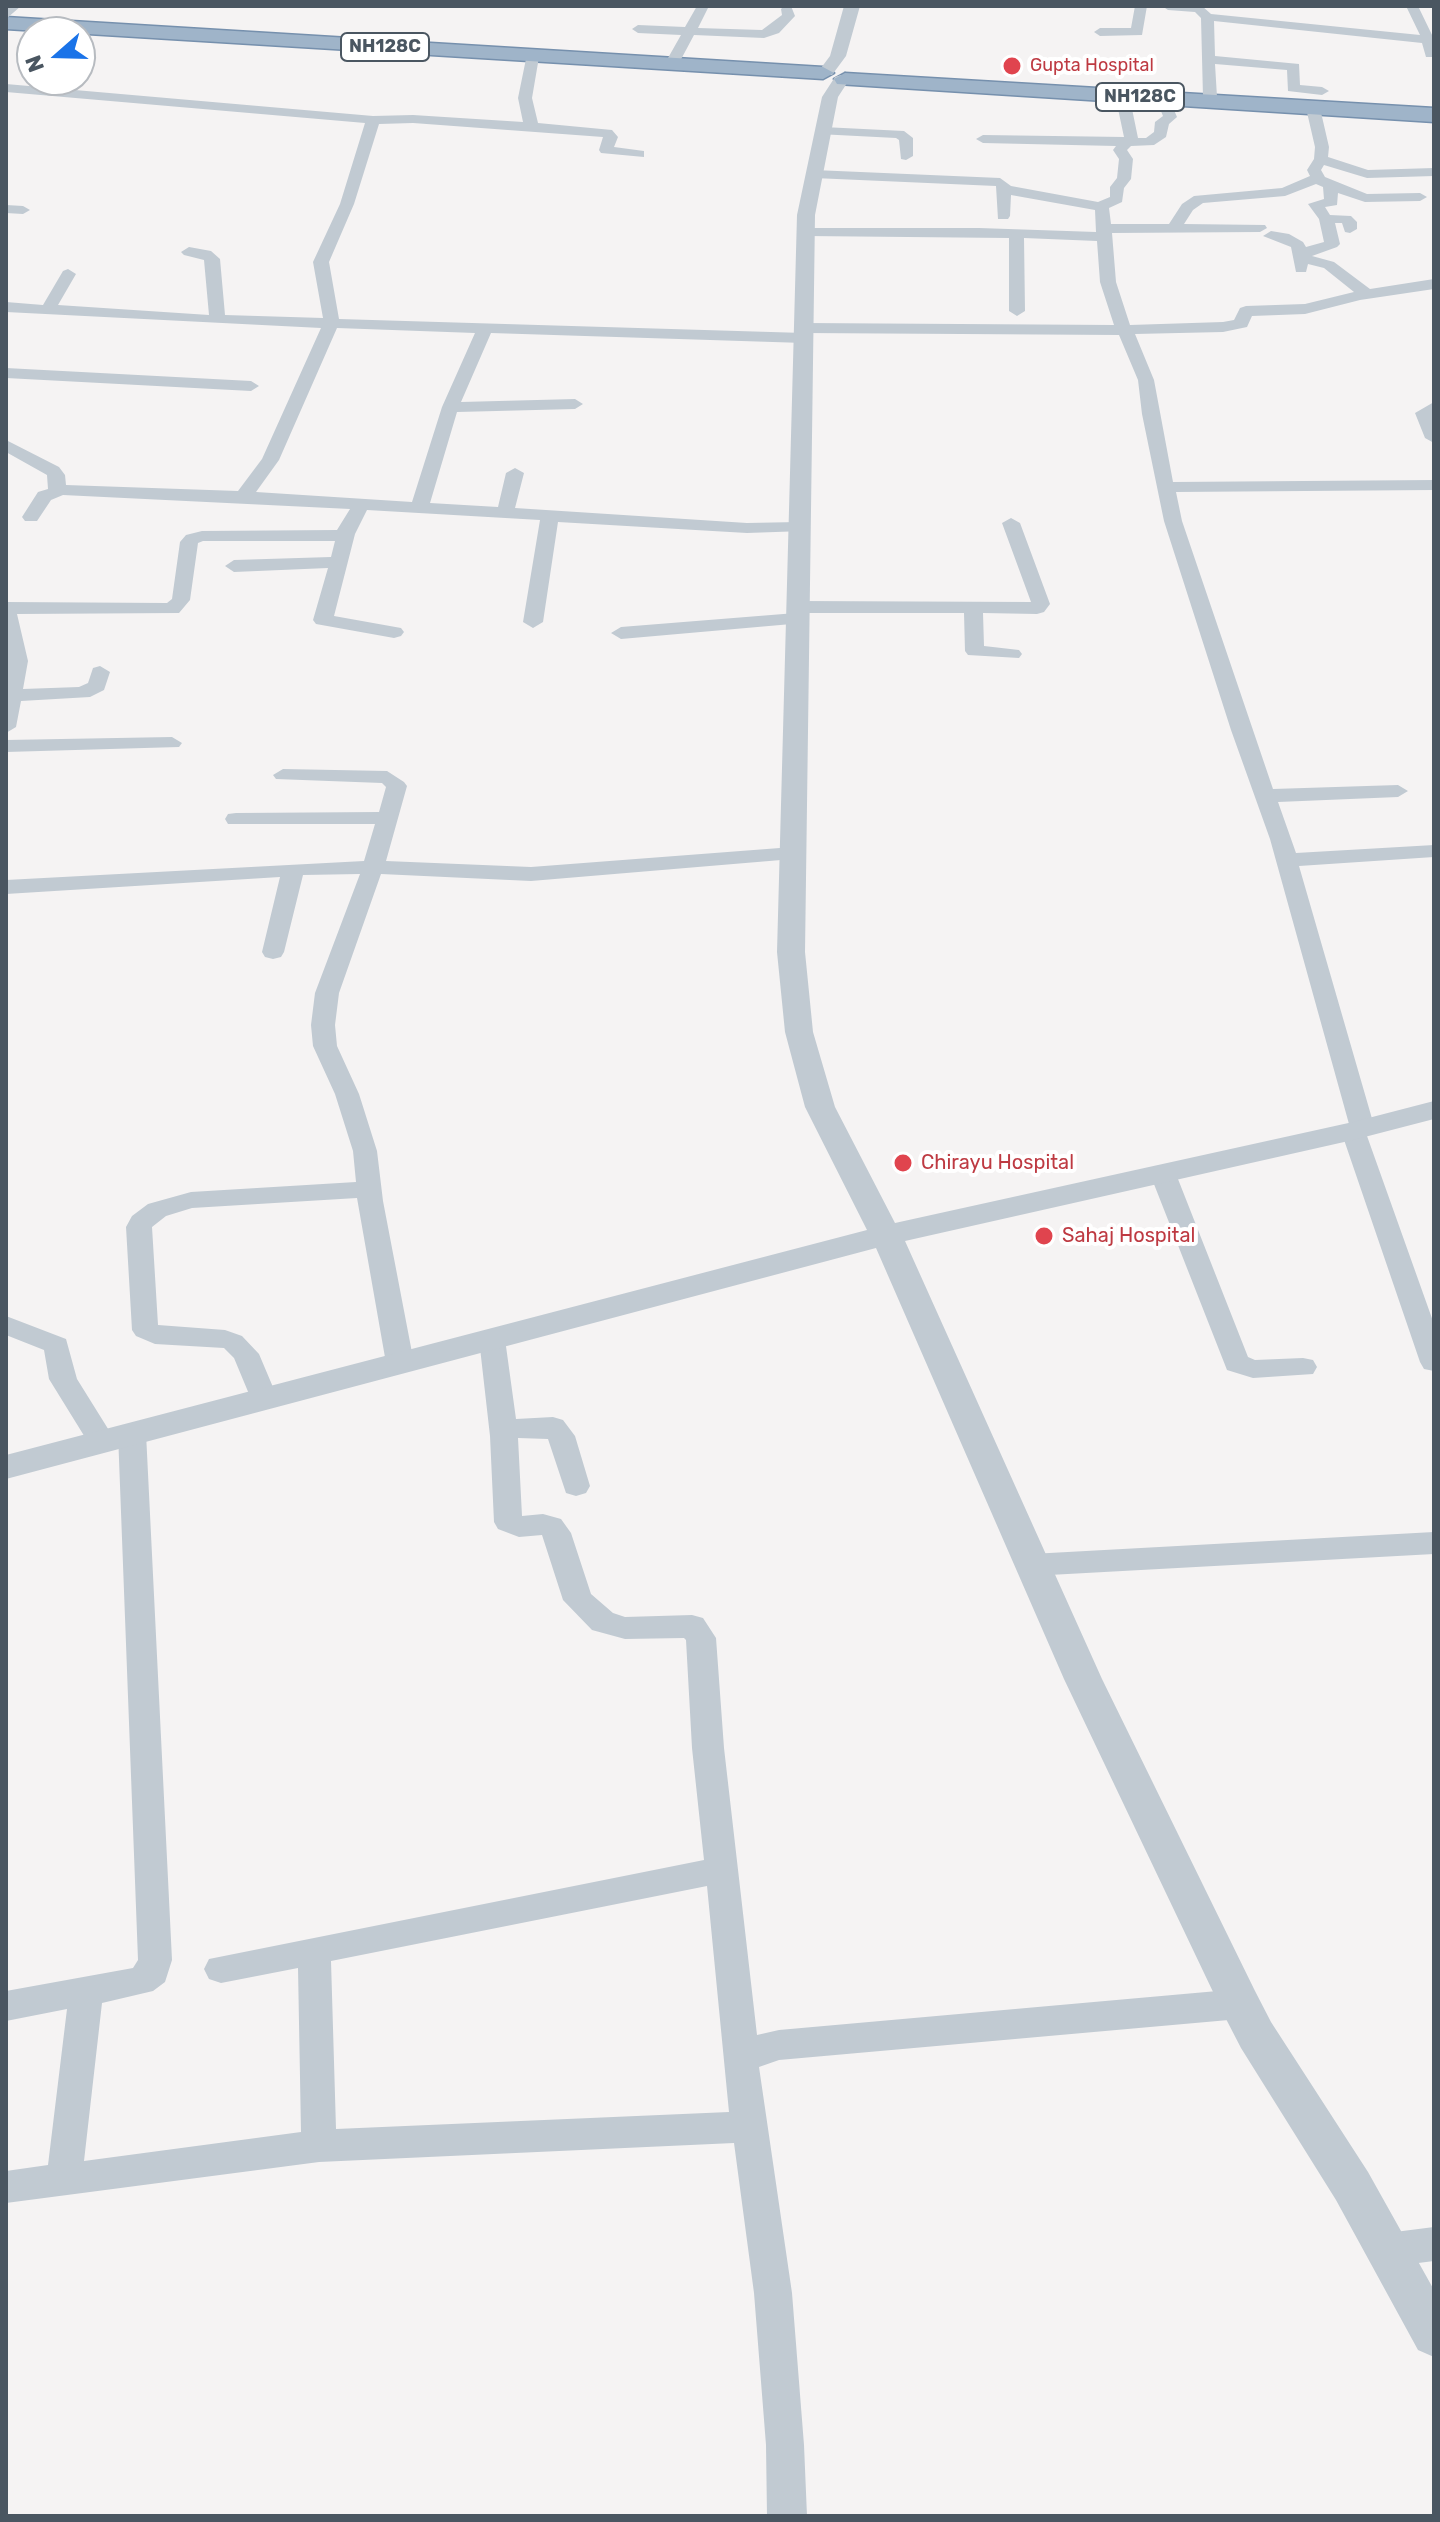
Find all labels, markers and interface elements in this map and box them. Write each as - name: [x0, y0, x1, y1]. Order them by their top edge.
- north arrow: [16, 16, 96, 96]
- road number: NH128C: [341, 33, 429, 61]
- text: N: [19, 52, 50, 76]
- marker: Gupta Hospital: [1001, 55, 1023, 77]
- place label: Gupta Hospital: [1030, 55, 1154, 77]
- road number: NH128C: [1096, 83, 1184, 111]
- place label: Chirayu Hospital: [921, 1151, 1074, 1175]
- marker: Chirayu Hospital: [892, 1152, 914, 1174]
- place label: Sahaj Hospital: [1062, 1224, 1195, 1248]
- marker: Sahaj Hospital: [1033, 1225, 1055, 1247]

